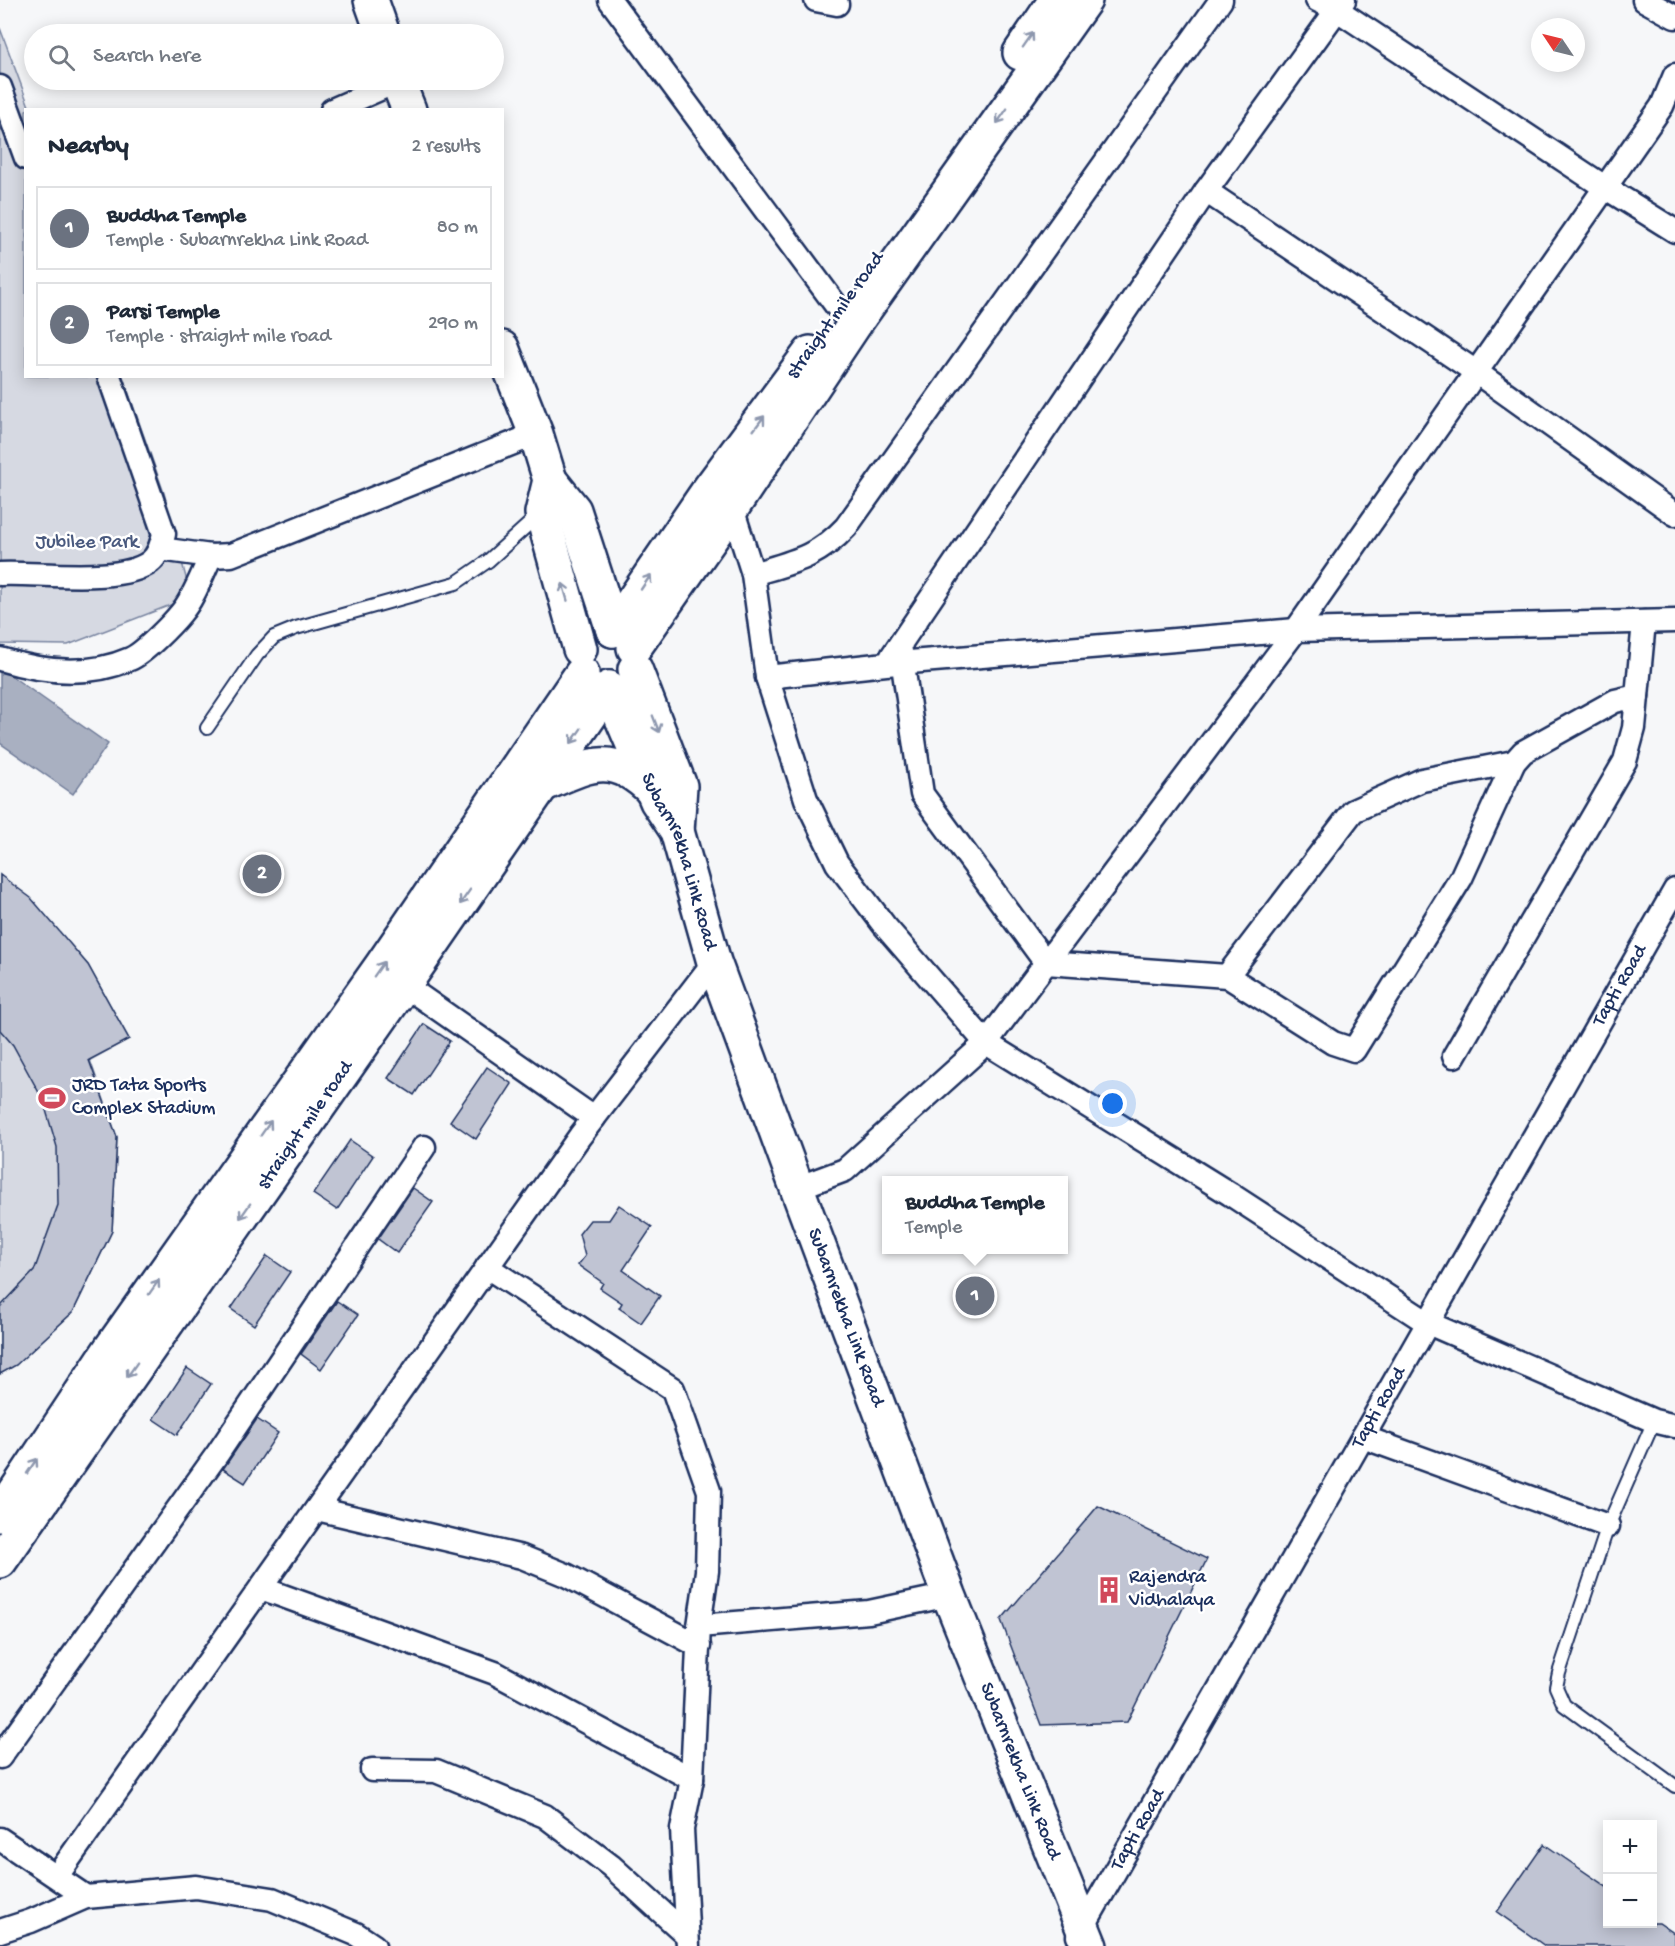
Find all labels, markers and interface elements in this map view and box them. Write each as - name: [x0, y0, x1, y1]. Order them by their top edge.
- north arrow: [1531, 18, 1585, 72]
- search box: [24, 24, 504, 90]
- one-way arrow: [1022, 33, 1034, 49]
- icon: search: [45, 41, 78, 74]
- text: Search here: [93, 44, 201, 70]
- one-way arrow: [996, 108, 1008, 124]
- text: Nearby: [48, 132, 129, 163]
- text: 2 results: [411, 136, 480, 159]
- text: Buddha Temple: [107, 204, 246, 230]
- text: 1: [65, 217, 74, 240]
- text: 80 m: [437, 217, 478, 240]
- text: Temple · Subarnrekha Link Road: [107, 230, 368, 253]
- street label: straight mile road: [782, 246, 891, 384]
- text: Parsi Temple: [107, 300, 220, 326]
- text: 2: [65, 313, 74, 336]
- text: 290 m: [428, 313, 478, 336]
- text: Temple · straight mile road: [107, 326, 331, 349]
- one-way arrow: [752, 415, 765, 431]
- park label: Jubilee Park: [36, 532, 140, 555]
- one-way arrow: [640, 574, 652, 590]
- one-way arrow: [558, 583, 570, 602]
- one-way arrow: [651, 714, 662, 732]
- one-way arrow: [570, 727, 582, 744]
- street label: Subarnrekha Link Road: [635, 770, 722, 955]
- pin: 2: [242, 852, 282, 896]
- one-way arrow: [459, 888, 471, 904]
- street label: Tapti Road: [1588, 939, 1654, 1031]
- one-way arrow: [373, 961, 385, 977]
- street label: straight mile road: [253, 1055, 360, 1194]
- place label: JRD Tata Sports Complex Stadium: [72, 1075, 215, 1121]
- sports icon: JRD Tata Sports Complex Stadium: [37, 1083, 67, 1113]
- your location: [1098, 1089, 1127, 1118]
- one-way arrow: [260, 1120, 272, 1136]
- popup: [882, 1176, 1068, 1254]
- text: Buddha Temple: [905, 1191, 1045, 1217]
- one-way arrow: [239, 1202, 251, 1219]
- text: Temple: [905, 1217, 962, 1240]
- street label: Subarnrekha Link Road: [802, 1225, 890, 1412]
- pin: 1: [956, 1274, 994, 1318]
- one-way arrow: [148, 1280, 160, 1296]
- street label: Tapti Road: [1347, 1361, 1413, 1453]
- one-way arrow: [126, 1362, 138, 1378]
- one-way arrow: [27, 1458, 39, 1475]
- place label: Rajendra Vidhalaya: [1128, 1567, 1215, 1613]
- building icon: Rajendra Vidhalaya: [1094, 1575, 1124, 1605]
- street label: Subarnrekha Link Road: [974, 1679, 1066, 1865]
- street label: Tapti Road: [1106, 1783, 1172, 1876]
- map controls: [1603, 1820, 1657, 1928]
- button: +: [1603, 1820, 1657, 1874]
- button: −: [1603, 1874, 1657, 1928]

